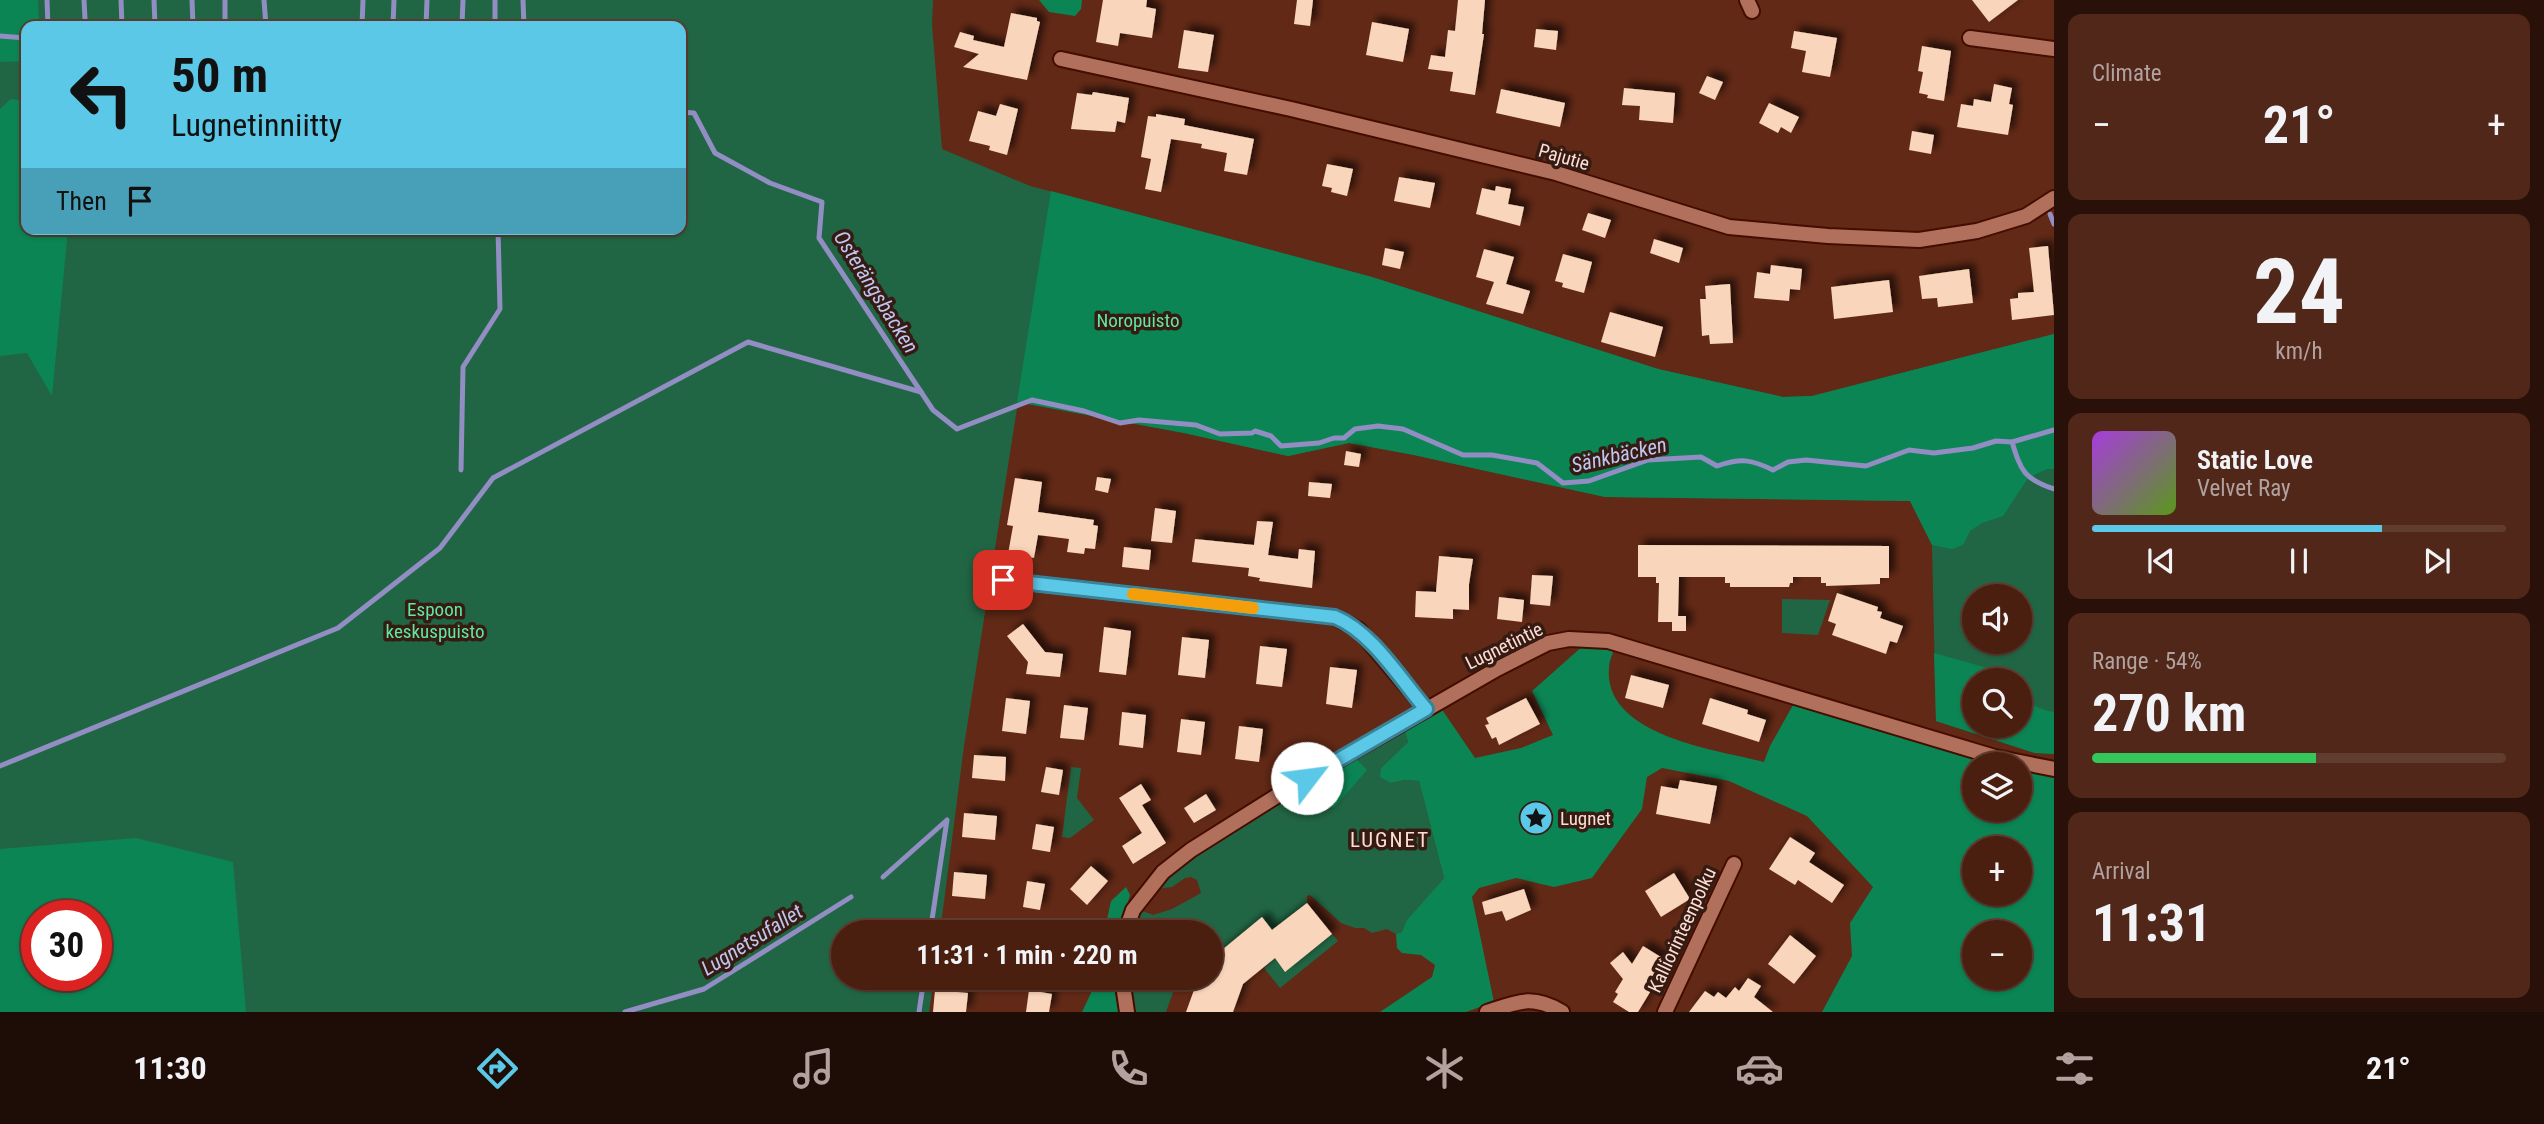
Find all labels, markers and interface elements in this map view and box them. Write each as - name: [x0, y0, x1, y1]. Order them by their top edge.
- text: 50 m: [171, 47, 268, 104]
- icon: left: [56, 49, 147, 140]
- text: Climate: [2092, 60, 2162, 87]
- text: 21°: [2263, 95, 2335, 156]
- text: −: [2092, 103, 2111, 147]
- text: +: [2487, 103, 2506, 147]
- text: Lugnetinniitty: [171, 106, 342, 144]
- street label: Pajutie: [1536, 139, 1592, 175]
- icon: arrive: [121, 182, 159, 220]
- text: Then: [56, 186, 107, 216]
- water label: Osterängsbacken: [829, 226, 923, 358]
- text: 24: [2253, 239, 2345, 345]
- park label: Noropuisto: [1096, 309, 1180, 332]
- text: km/h: [2275, 338, 2323, 365]
- water label: Sänkbäcken: [1569, 432, 1669, 478]
- text: Static Love: [2197, 445, 2313, 475]
- text: Velvet Ray: [2197, 475, 2291, 502]
- icon: previous: [2142, 542, 2180, 580]
- icon: pause: [2280, 542, 2318, 580]
- icon: next: [2418, 542, 2456, 580]
- pin: [973, 550, 1033, 610]
- icon: arrive: [984, 561, 1022, 599]
- map controls: [1962, 584, 2032, 990]
- button: sound: [1962, 584, 2032, 654]
- park label: Espoon keskuspuisto: [386, 598, 484, 643]
- street label: Lugnetintie: [1461, 617, 1547, 675]
- text: Range · 54%: [2092, 648, 2202, 675]
- button: search: [1962, 668, 2032, 738]
- text: 270 km: [2092, 683, 2246, 744]
- position arrow: [1270, 741, 1344, 815]
- button: layers: [1962, 752, 2032, 822]
- place icon: Lugnet: [1517, 799, 1555, 837]
- place label: Lugnet: [1560, 807, 1611, 830]
- district label: LUGNET: [1350, 828, 1430, 852]
- button: +: [1962, 836, 2032, 906]
- text: Arrival: [2092, 858, 2151, 885]
- street label: Kalliorinteenpolku: [1643, 864, 1721, 996]
- text: 11:31: [2092, 893, 2211, 954]
- water label: Lugnetsufallet: [697, 899, 808, 981]
- speed limit sign: 30: [21, 900, 112, 991]
- button: −: [1962, 920, 2032, 990]
- text: 11:31 · 1 min · 220 m: [917, 940, 1137, 970]
- icon: directions: [473, 1044, 522, 1093]
- icon: music: [789, 1044, 838, 1093]
- icon: phone: [1104, 1044, 1153, 1093]
- icon: climate: [1420, 1044, 1469, 1093]
- icon: car: [1735, 1044, 1784, 1093]
- icon: filters: [2050, 1044, 2099, 1093]
- text: 11:30: [133, 1049, 207, 1087]
- text: 21°: [2366, 1049, 2411, 1087]

